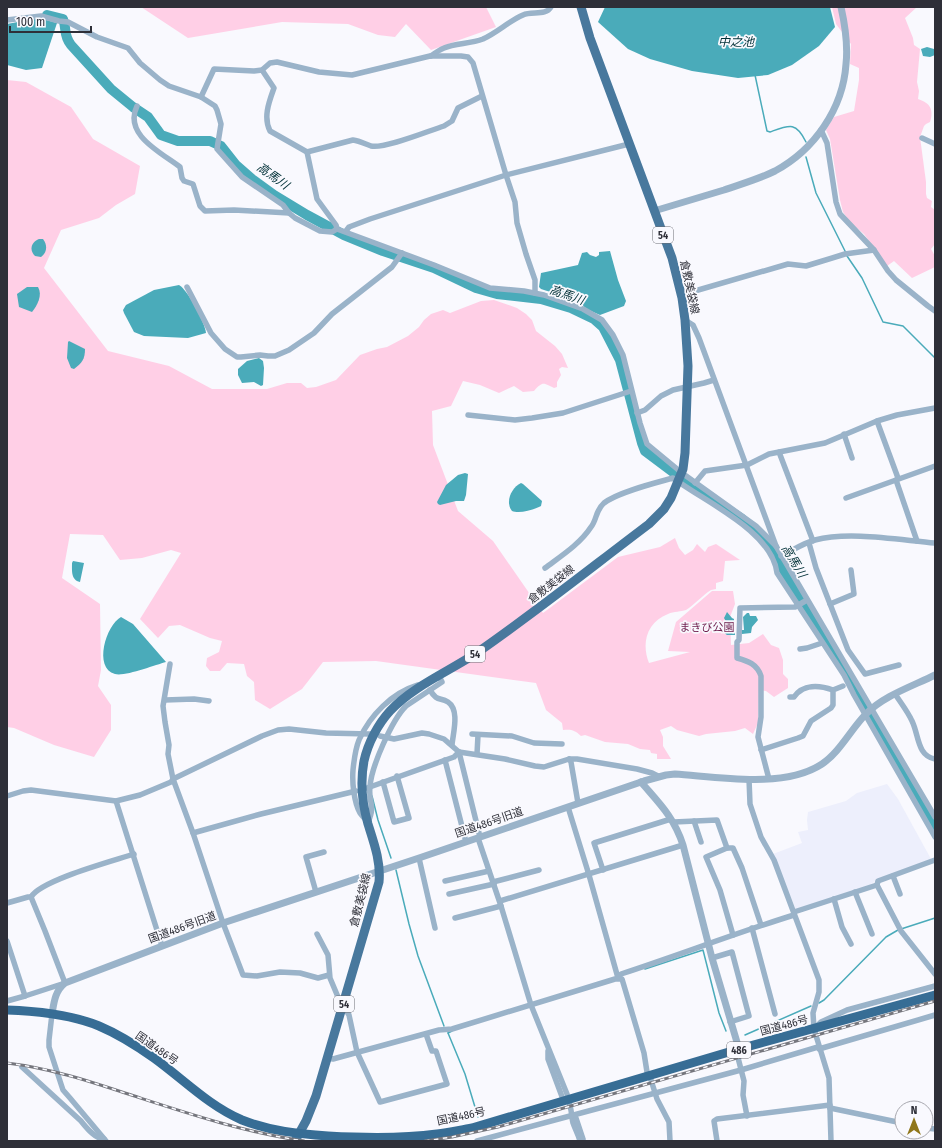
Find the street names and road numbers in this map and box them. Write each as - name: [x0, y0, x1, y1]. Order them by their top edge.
- road number: 54: [653, 227, 673, 243]
- street label: 倉敷美袋線: [677, 259, 702, 315]
- street label: 倉敷美袋線: [526, 562, 577, 606]
- road number: 54: [465, 646, 485, 662]
- street label: 国道486号旧道: [453, 805, 525, 840]
- street label: 倉敷美袋線: [348, 872, 373, 928]
- street label: 国道486号旧道: [146, 909, 218, 946]
- road number: 54: [334, 996, 354, 1012]
- street label: 国道486号: [759, 1013, 810, 1038]
- street label: 国道486号: [133, 1029, 181, 1068]
- road number: 486: [727, 1042, 751, 1058]
- street label: 国道486号: [436, 1105, 487, 1128]

